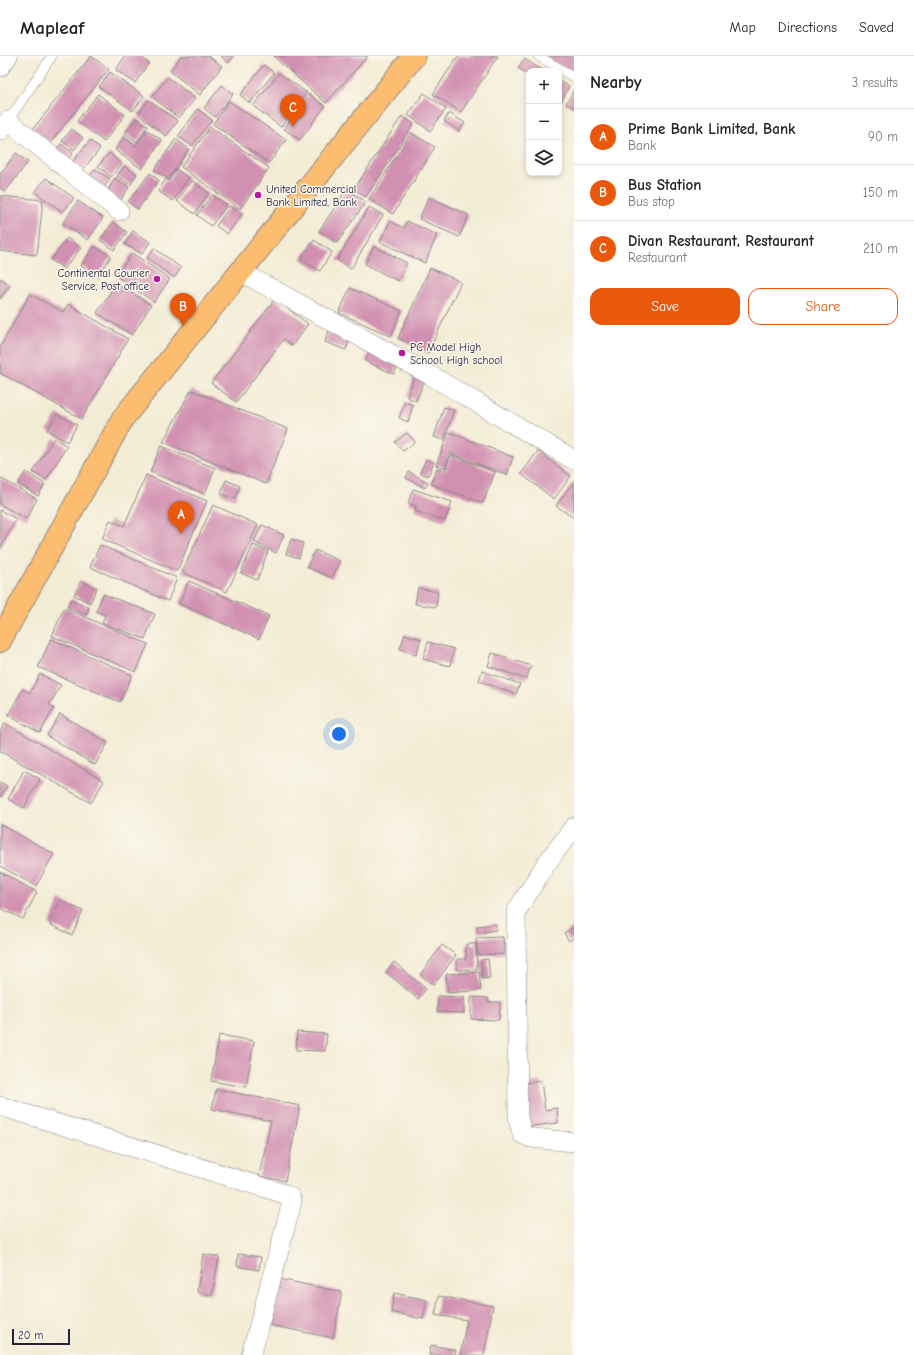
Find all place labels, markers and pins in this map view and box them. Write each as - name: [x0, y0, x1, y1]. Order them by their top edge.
- pin: C: [280, 94, 306, 127]
- place label: United Commercial Bank Limited, Bank: [266, 183, 357, 209]
- marker: United Commercial Bank Limited, Bank: [253, 190, 263, 200]
- place label: Continental Courier Service, Post office: [58, 267, 150, 293]
- marker: Continental Courier Service, Post office: [152, 274, 162, 284]
- pin: B: [170, 293, 196, 326]
- place label: PC Model High School, High school: [410, 341, 502, 367]
- marker: PC Model High School, High school: [397, 348, 407, 358]
- pin: A: [168, 501, 194, 534]

